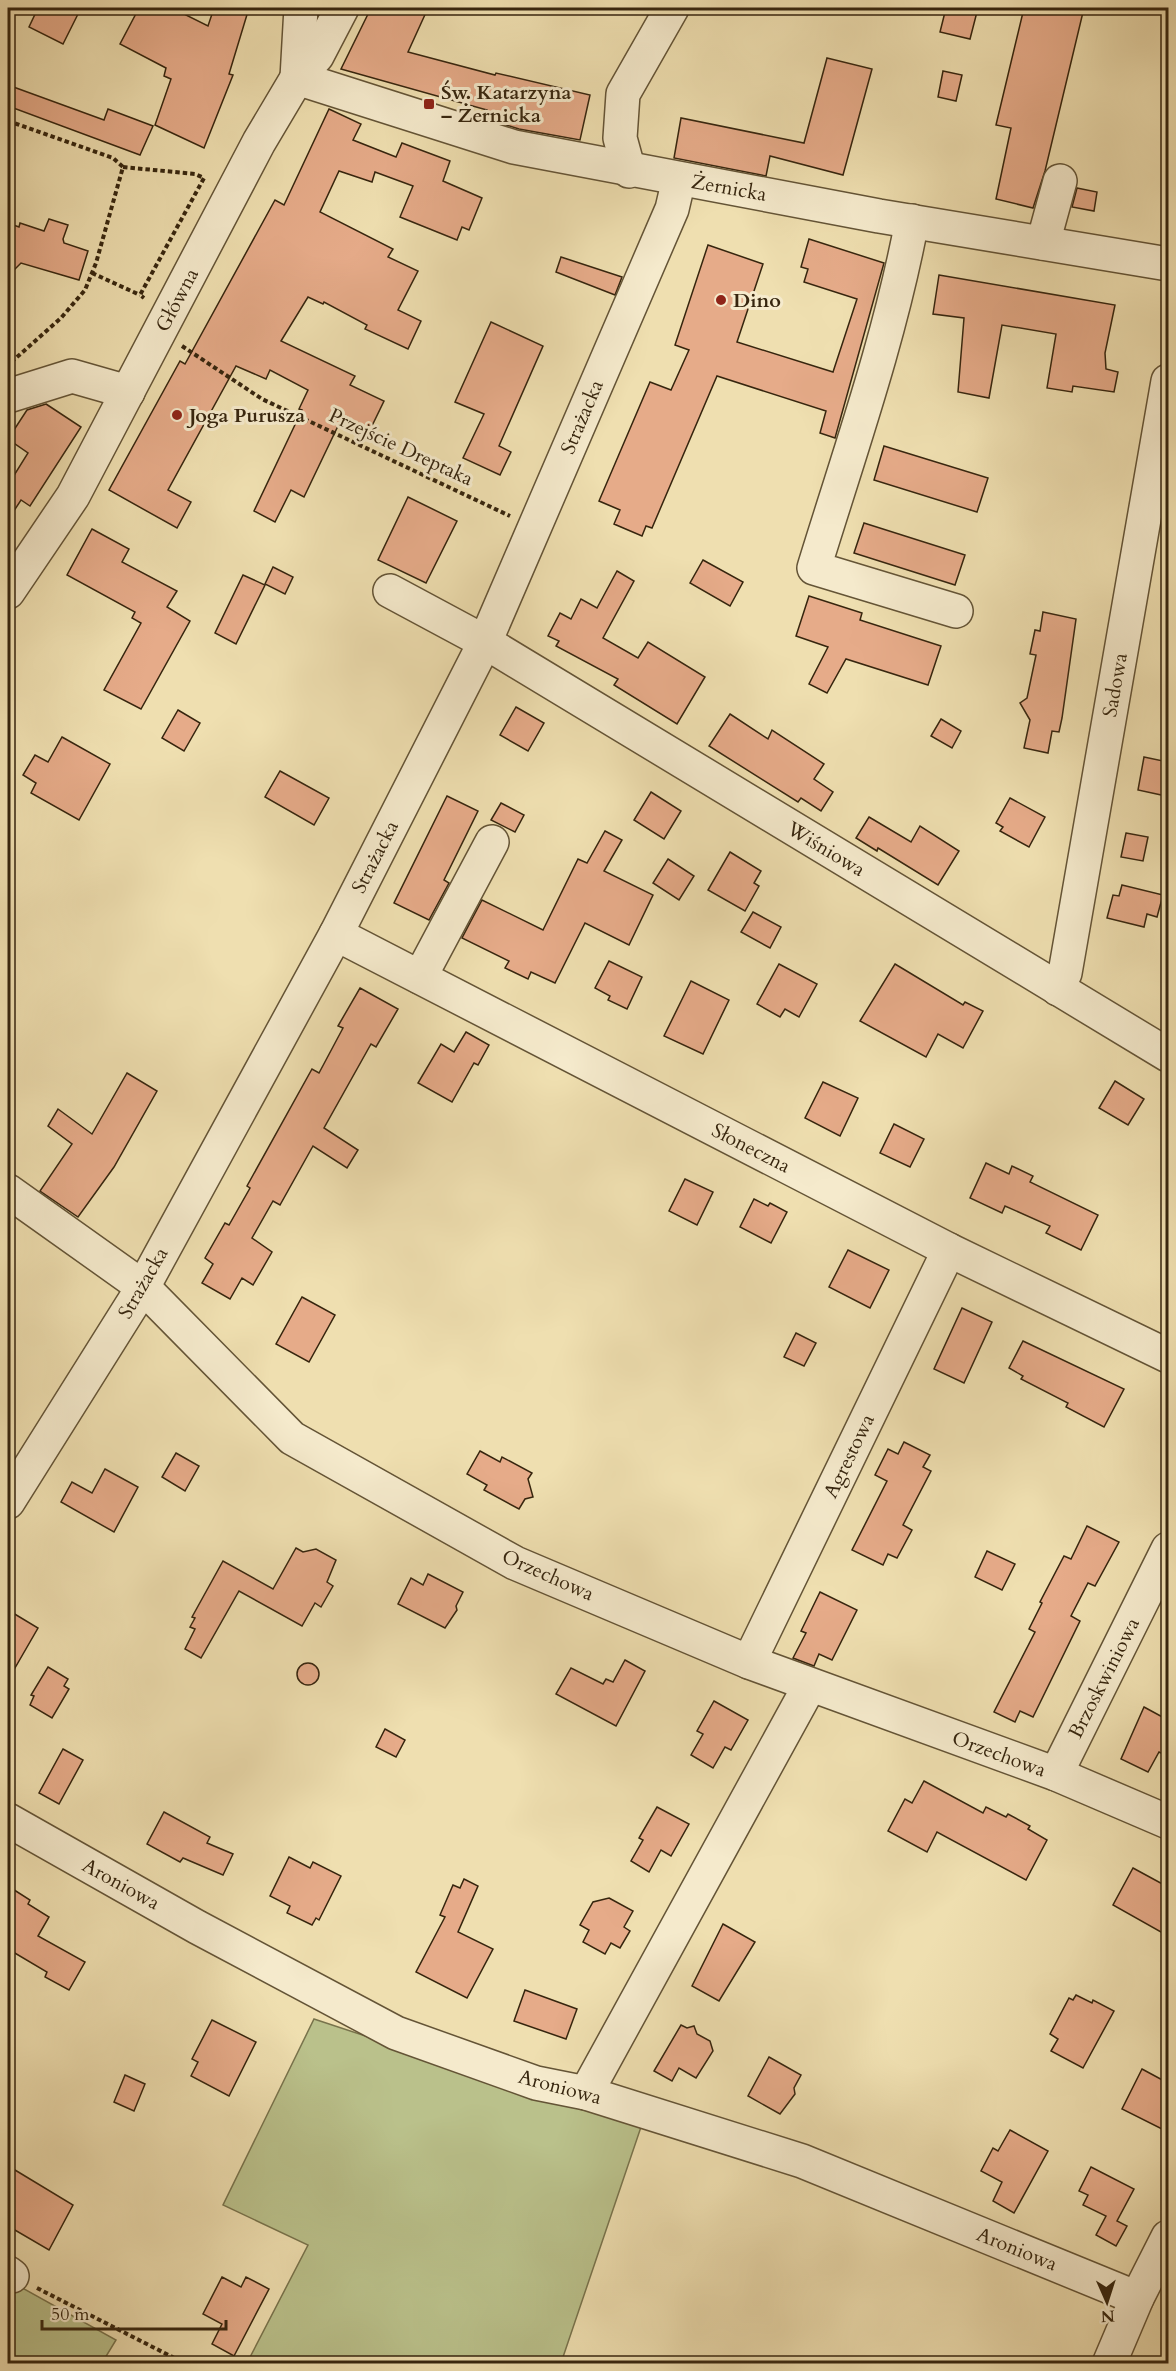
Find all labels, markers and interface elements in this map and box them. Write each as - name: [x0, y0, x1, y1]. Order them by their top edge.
- place label: Św. Katarzyna – Żernicka: [441, 79, 572, 129]
- marker: Św. Katarzyna – Żernicka: [422, 97, 436, 111]
- street label: Żernicka: [689, 168, 769, 208]
- street label: Główna: [149, 263, 205, 336]
- place label: Dino: [733, 287, 781, 314]
- marker: Dino: [714, 293, 728, 307]
- street label: Strażacka: [554, 375, 610, 458]
- place label: Joga Purusza: [186, 402, 305, 429]
- street label: Przejście Dreptaka: [324, 402, 478, 492]
- marker: Joga Purusza: [170, 408, 184, 422]
- street label: Sadowa: [1096, 650, 1134, 719]
- street label: Wiśniowa: [781, 815, 870, 883]
- street label: Strażacka: [345, 816, 405, 898]
- street label: Słoneczna: [707, 1117, 795, 1179]
- street label: Strażacka: [112, 1242, 174, 1324]
- street label: Agrestowa: [817, 1409, 881, 1503]
- street label: Orzechowa: [498, 1543, 599, 1607]
- street label: Brzoskwiniowa: [1062, 1613, 1146, 1743]
- street label: Orzechowa: [948, 1725, 1050, 1784]
- street label: Aroniowa: [77, 1852, 165, 1917]
- street label: Aroniowa: [516, 2063, 605, 2111]
- street label: Aroniowa: [973, 2221, 1062, 2278]
- north arrow: [1077, 2272, 1137, 2332]
- scale bar: [42, 2293, 226, 2331]
- text: 50 m: [51, 2302, 90, 2327]
- text: N: [1100, 2305, 1115, 2327]

